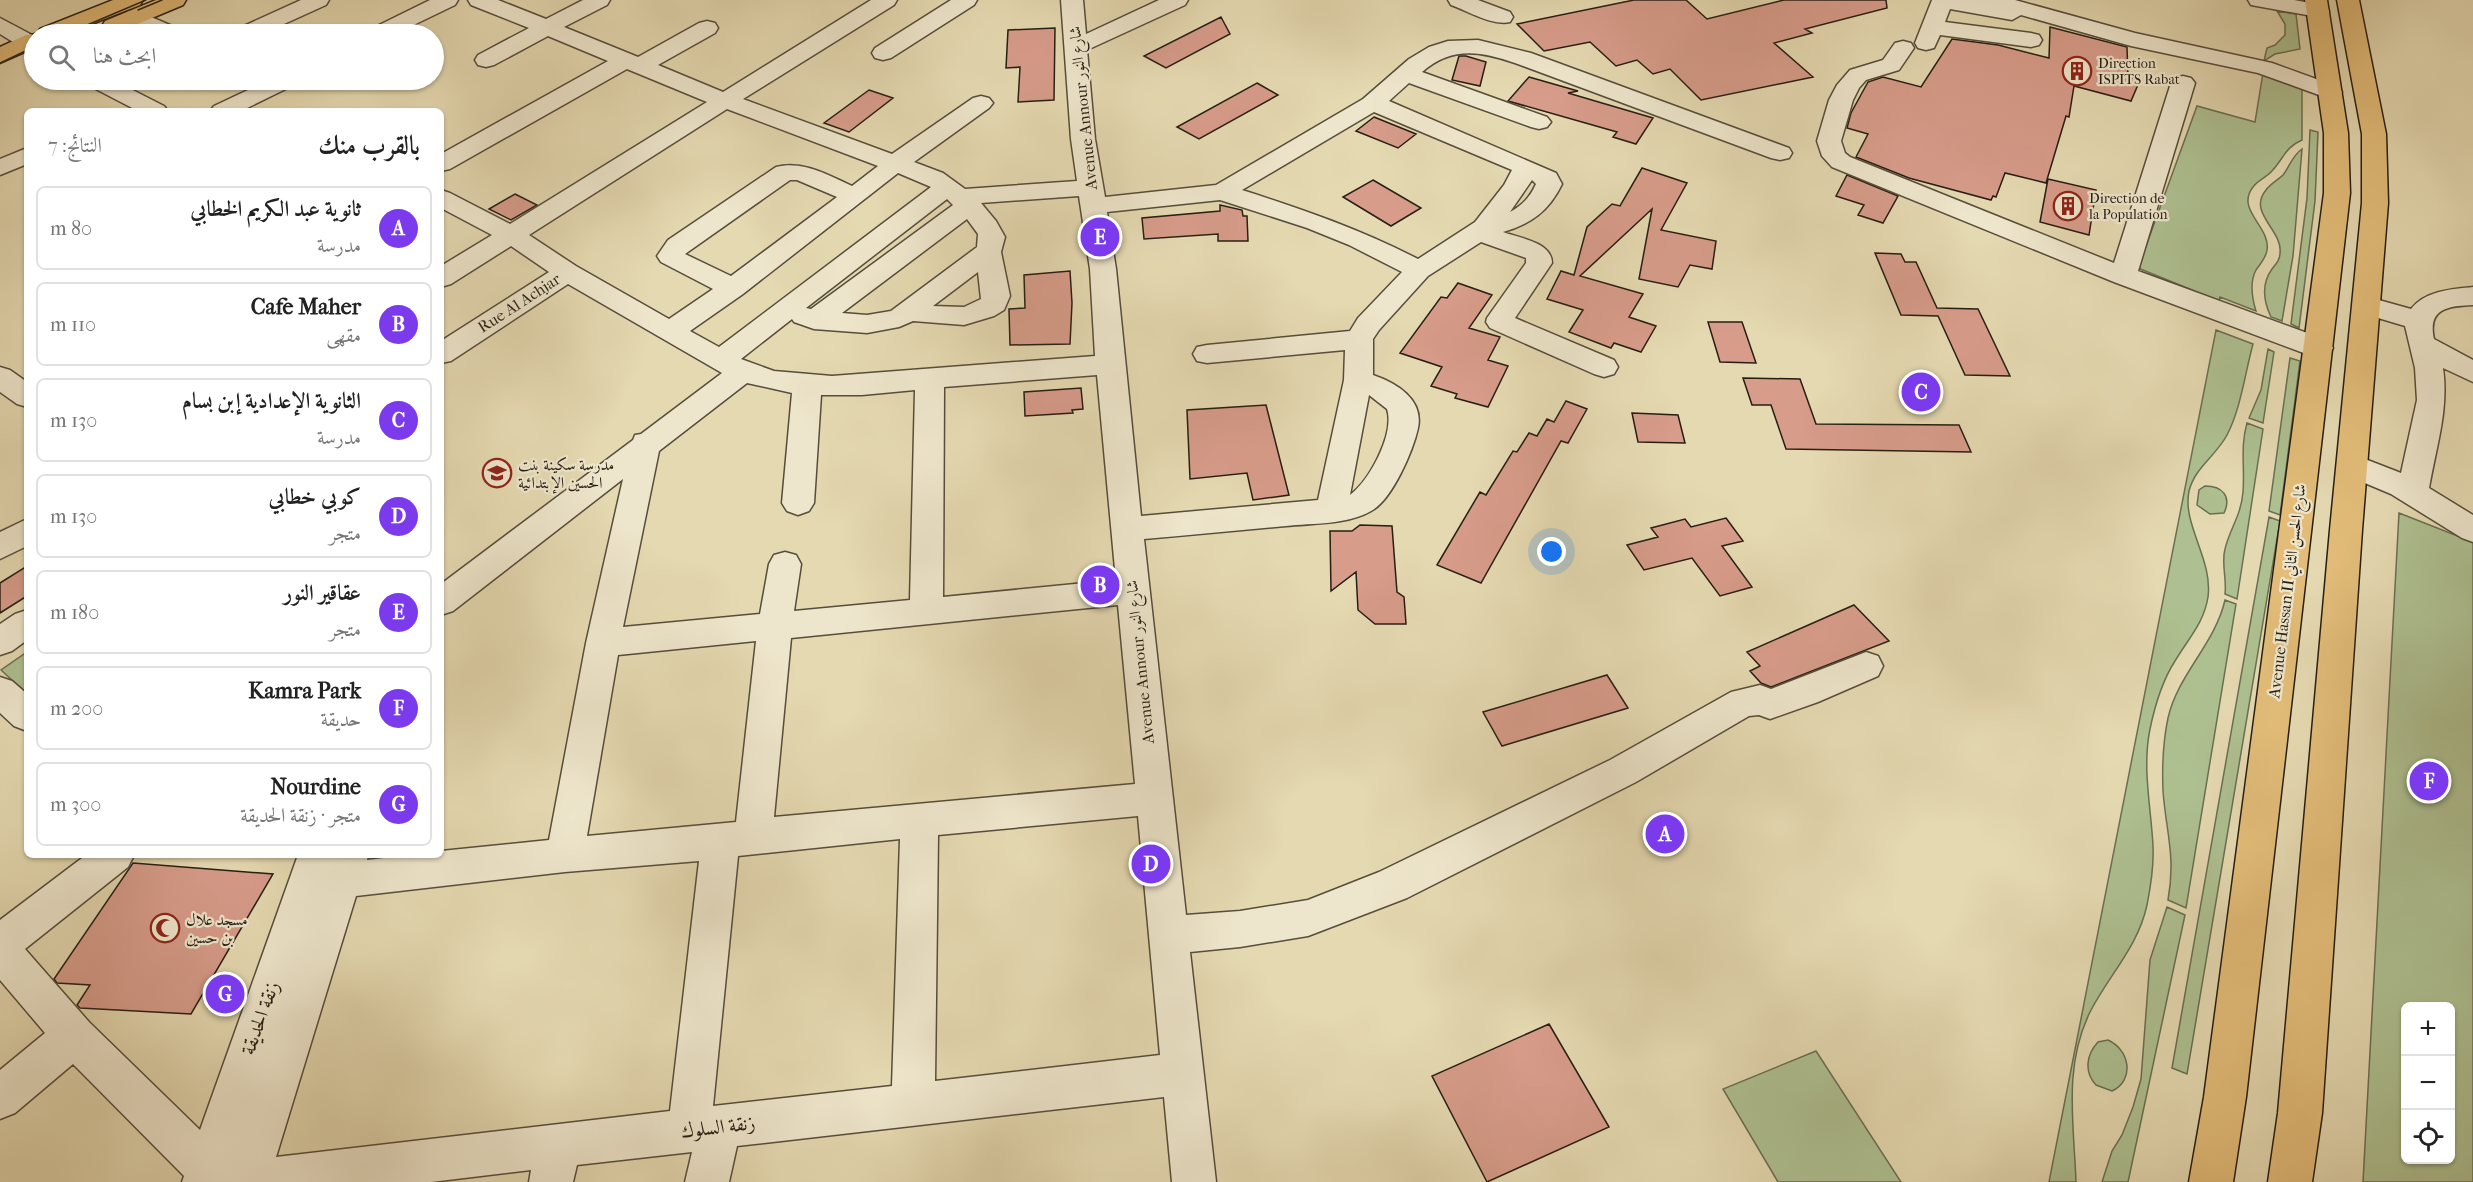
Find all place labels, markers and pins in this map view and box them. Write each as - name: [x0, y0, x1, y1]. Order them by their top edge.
- building icon: Direction ISPITS Rabat: [2061, 55, 2093, 87]
- place label: Direction ISPITS Rabat: [2098, 55, 2180, 88]
- building icon: Direction de la Population: [2052, 190, 2084, 222]
- place label: Direction de la Population: [2088, 190, 2168, 223]
- pin: E: [1080, 214, 1120, 260]
- pin: C: [1902, 370, 1940, 414]
- place label: مدرسة سكينة بنت الحسين الإبتدائية: [518, 455, 614, 494]
- school or university icon: مدرسة سكينة بنت الحسين الإبتدائية: [481, 457, 513, 489]
- pin: B: [1080, 562, 1120, 608]
- pin: F: [2410, 758, 2448, 804]
- pin: A: [1646, 812, 1684, 856]
- pin: D: [1132, 842, 1170, 886]
- place label: مسجد علال بن حسين: [186, 910, 248, 948]
- mosque icon: مسجد علال بن حسين: [149, 912, 181, 944]
- pin: G: [206, 972, 244, 1016]

